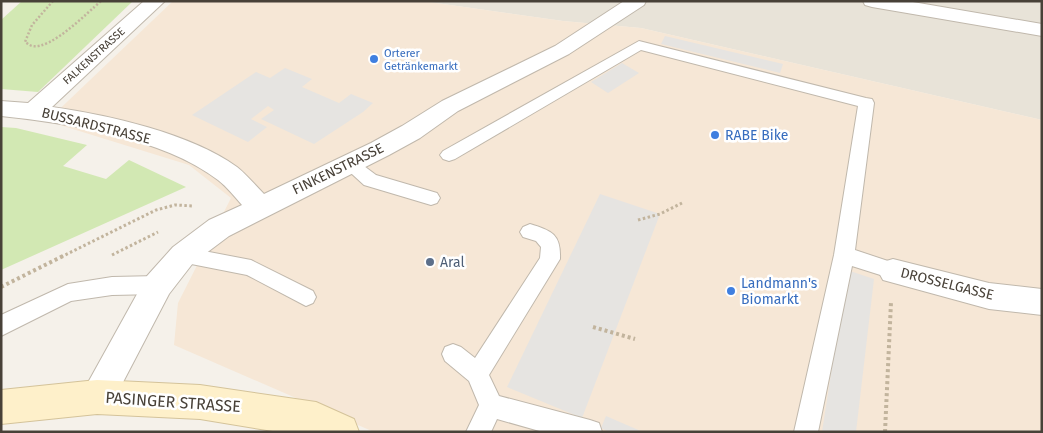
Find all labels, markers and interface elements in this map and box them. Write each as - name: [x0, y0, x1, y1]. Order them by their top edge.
- street label: FALKENSTRASSE: [60, 25, 128, 87]
- place label: Orterer Getränkemarkt: [384, 47, 458, 73]
- marker: Orterer Getränkemarkt: [368, 53, 380, 65]
- street label: BUSSARDSTRASSE: [40, 104, 152, 148]
- place label: RABE Bike: [725, 127, 788, 144]
- marker: RABE Bike: [709, 129, 721, 141]
- street label: FINKENSTRASSE: [290, 140, 386, 198]
- place label: Aral: [440, 254, 465, 271]
- marker: Aral: [424, 256, 436, 268]
- street label: DROSSELGASSE: [899, 264, 995, 304]
- place label: Landmann's Biomarkt: [741, 275, 818, 308]
- marker: Landmann's Biomarkt: [725, 285, 737, 297]
- street label: PASINGER STRASSE: [105, 388, 241, 416]

